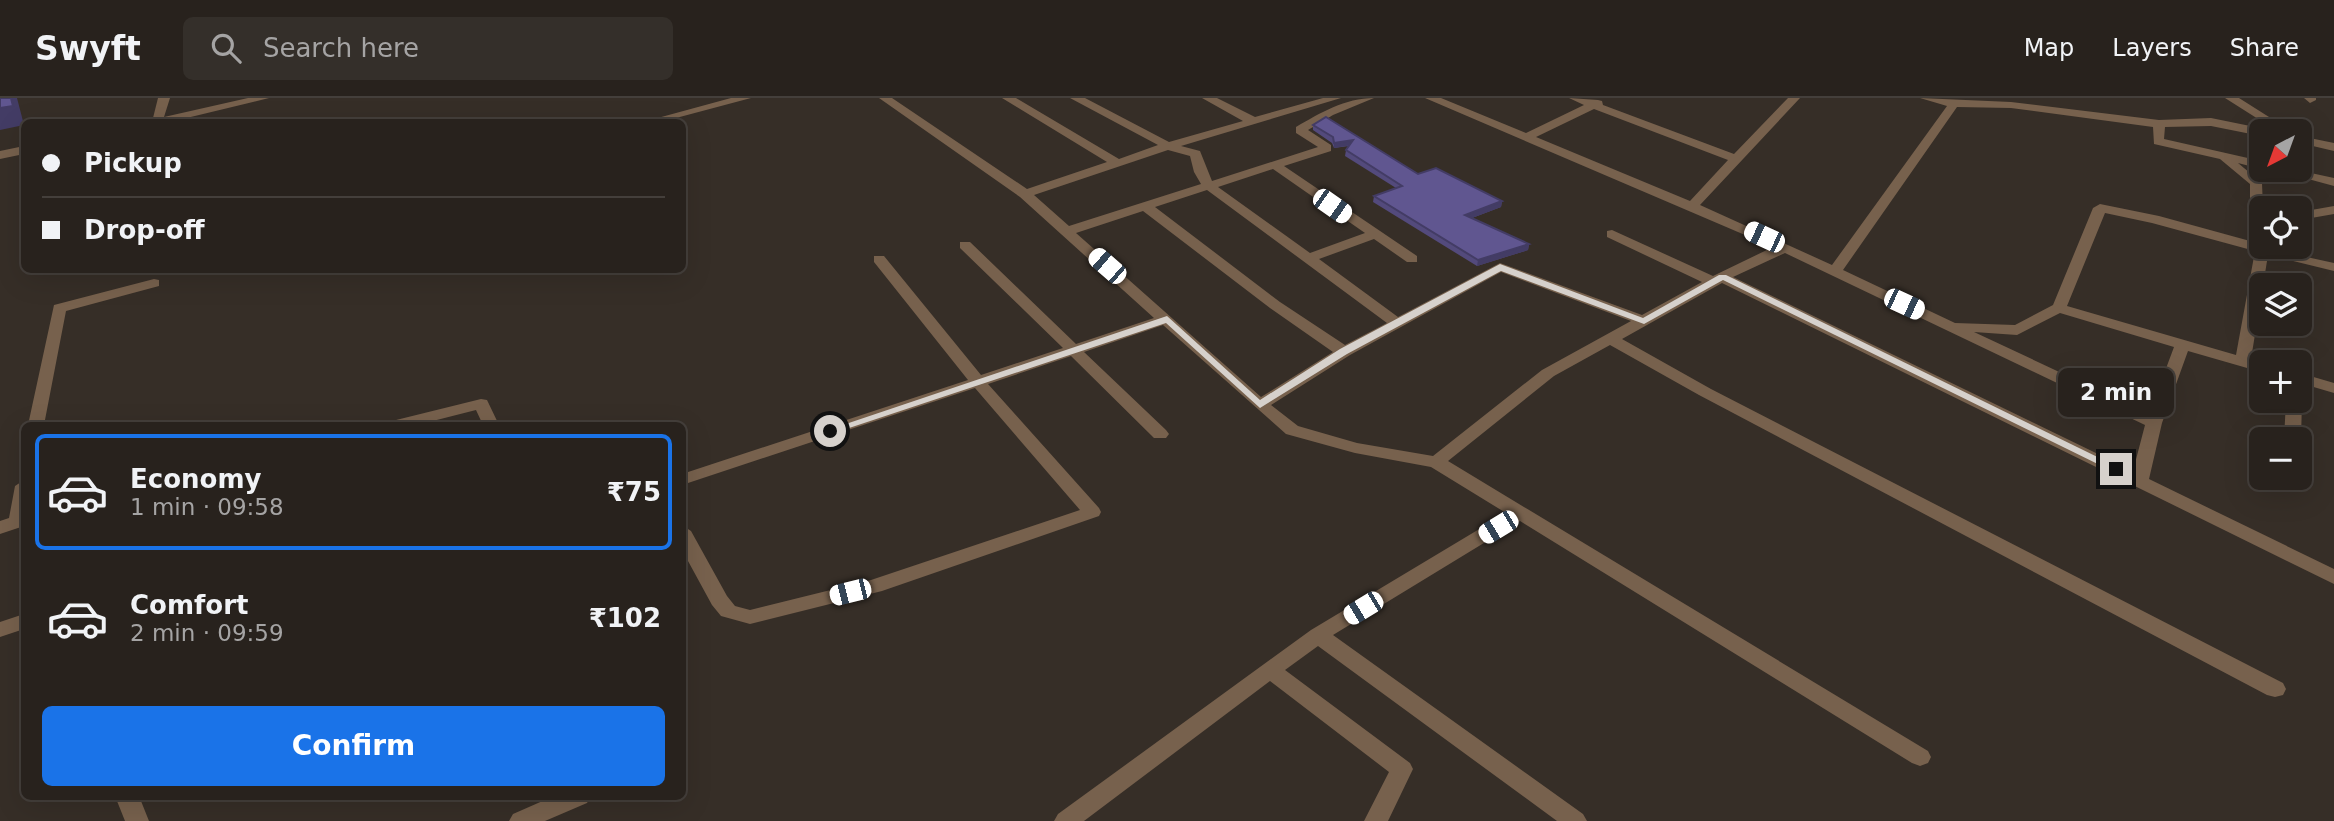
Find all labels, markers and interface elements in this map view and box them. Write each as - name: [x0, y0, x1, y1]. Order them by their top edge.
- search box: [183, 17, 673, 80]
- text: Swyft: [35, 29, 141, 68]
- icon: search: [207, 29, 245, 67]
- text: Search here: [263, 33, 419, 63]
- text: Map: [2024, 34, 2074, 62]
- text: Layers: [2112, 34, 2192, 62]
- text: Share: [2230, 34, 2299, 62]
- north arrow: [2249, 119, 2312, 182]
- map controls: [2249, 119, 2312, 490]
- text: Pickup: [84, 148, 182, 178]
- car: [1309, 185, 1356, 227]
- button: locate: [2249, 196, 2312, 259]
- text: Drop-off: [84, 215, 205, 245]
- car: [1741, 219, 1788, 255]
- car: [1085, 244, 1130, 288]
- button: layers: [2249, 273, 2312, 336]
- car: [1881, 286, 1928, 322]
- button: +: [2249, 350, 2312, 413]
- callout: 2 min: [2058, 368, 2174, 416]
- text: 2 min: [2080, 379, 2152, 405]
- route start: [814, 415, 846, 447]
- button: −: [2249, 427, 2312, 490]
- route end: [2100, 453, 2132, 485]
- icon: car: [46, 461, 109, 524]
- text: Economy: [130, 464, 261, 494]
- text: ₹75: [607, 477, 661, 507]
- text: 1 min · 09:58: [130, 494, 284, 520]
- car: [1475, 507, 1522, 547]
- car: [828, 577, 873, 607]
- icon: car: [46, 587, 109, 650]
- car: [1340, 588, 1387, 628]
- text: Comfort: [130, 590, 248, 620]
- text: ₹102: [589, 603, 661, 633]
- text: 2 min · 09:59: [130, 620, 284, 646]
- button: Confirm: [42, 706, 665, 786]

